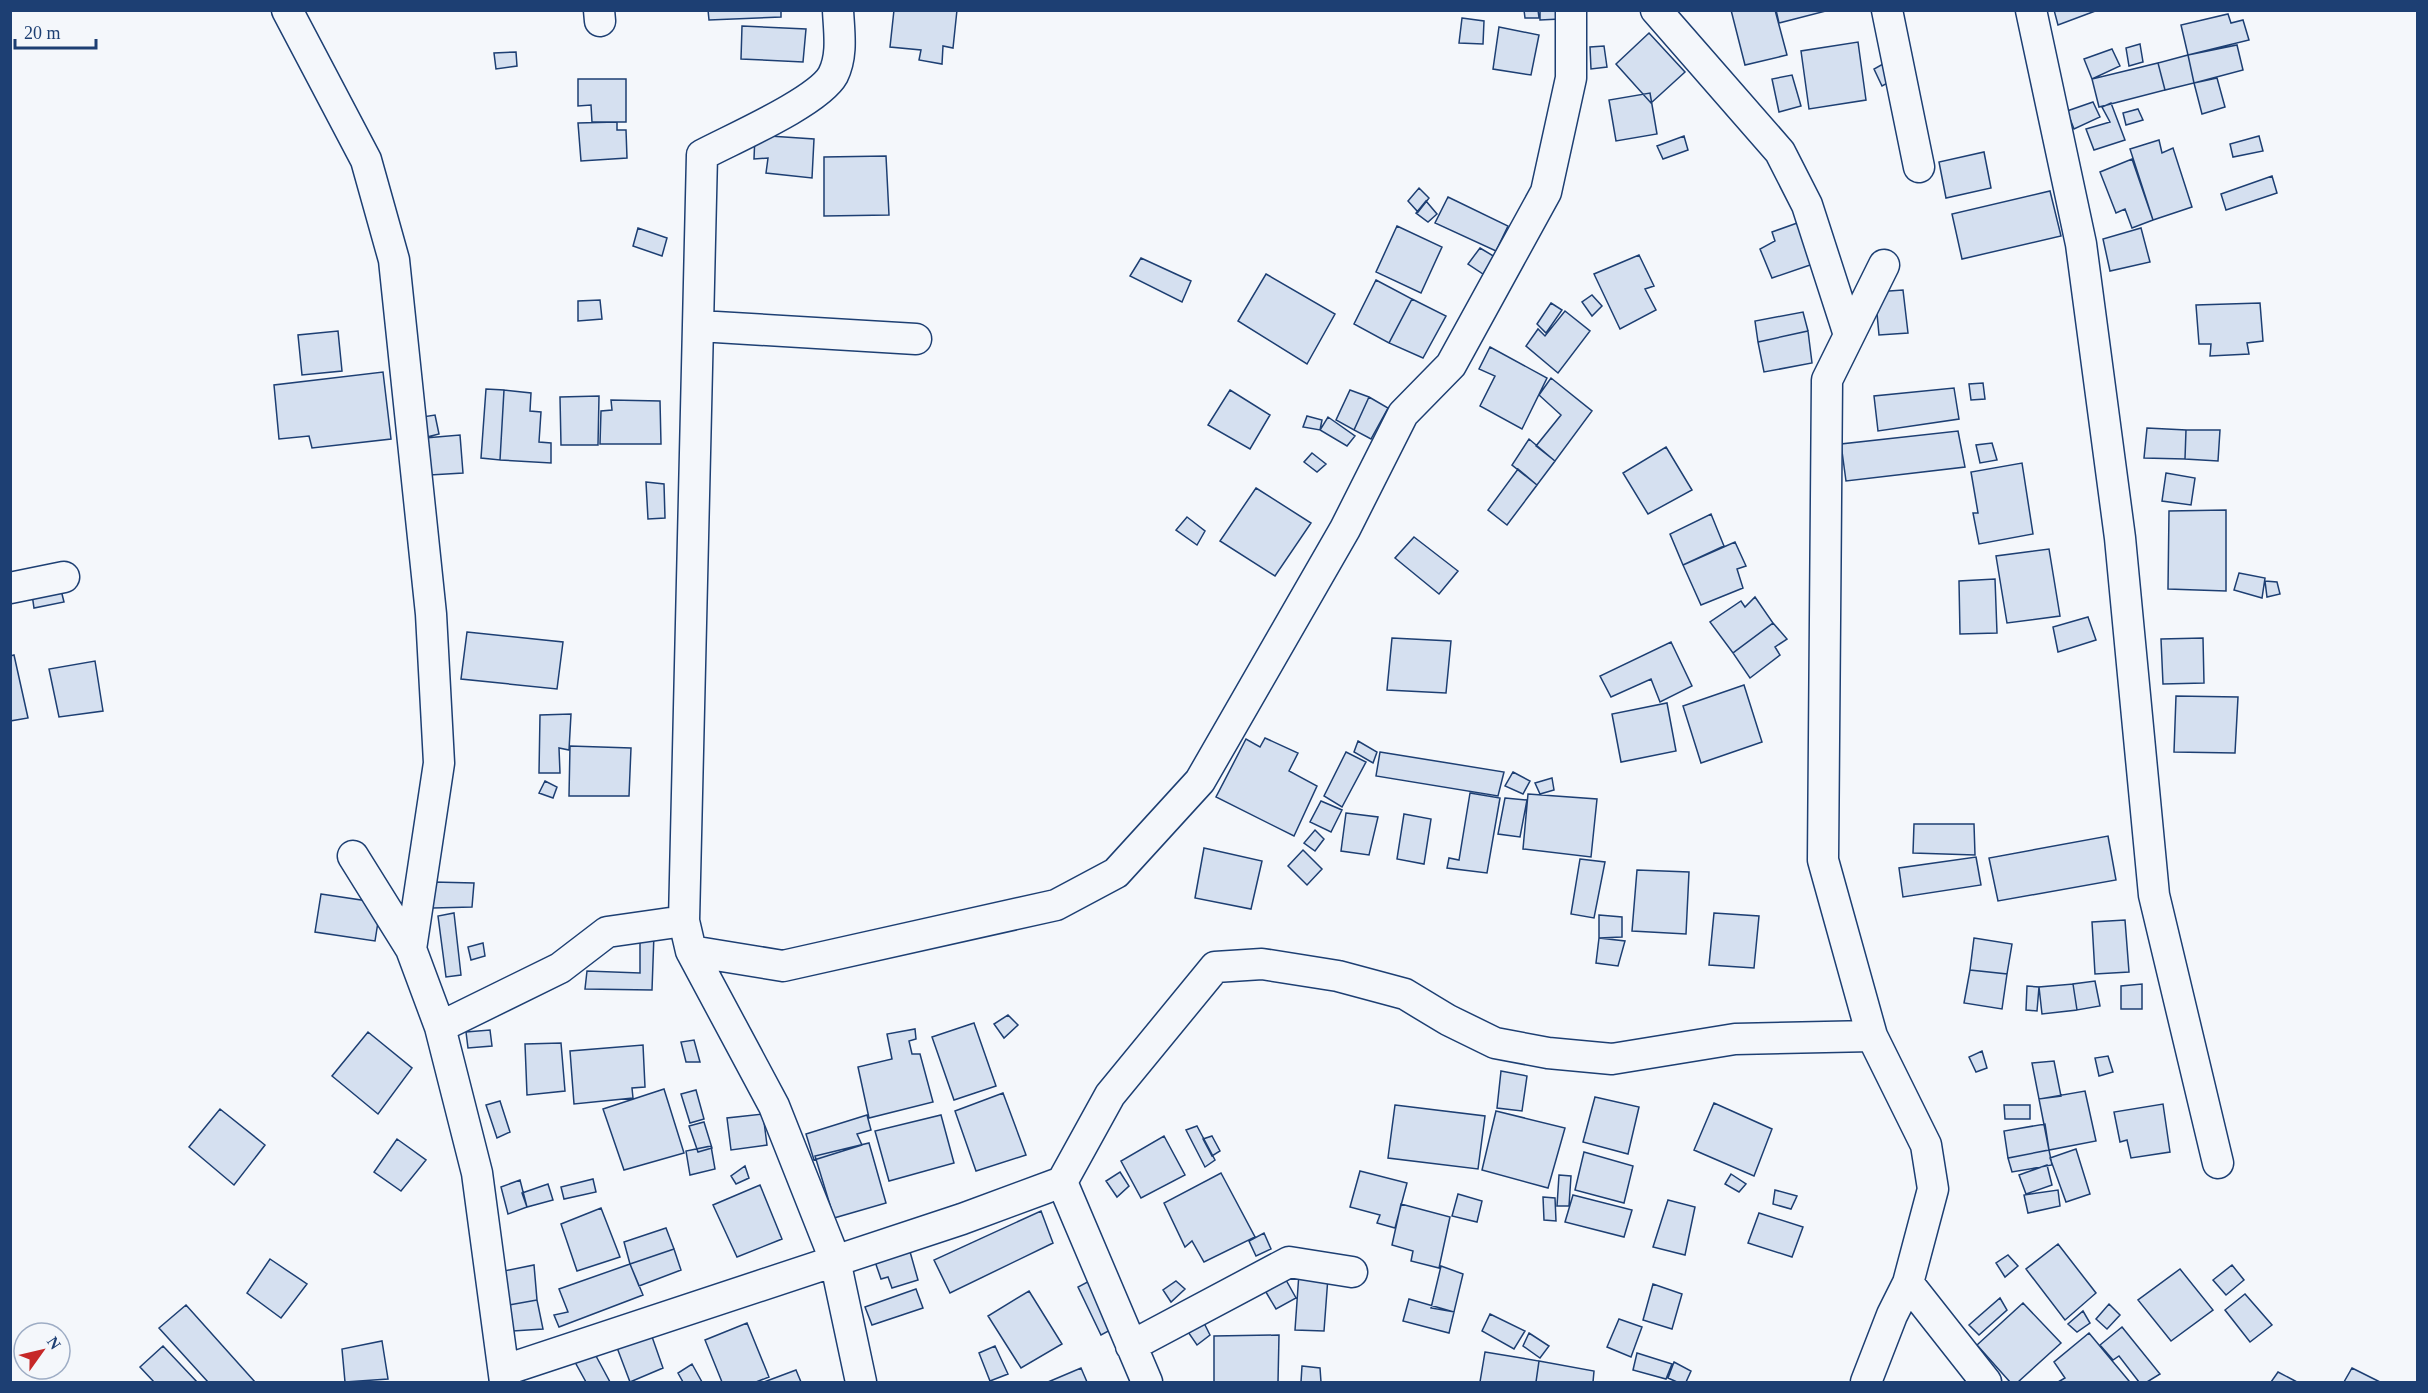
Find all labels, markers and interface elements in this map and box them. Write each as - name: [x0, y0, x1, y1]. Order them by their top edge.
- scale bar: [15, 12, 96, 50]
- text: 20 m: [24, 23, 61, 43]
- north arrow: [12, 1321, 72, 1381]
- text: N: [44, 1333, 65, 1353]

